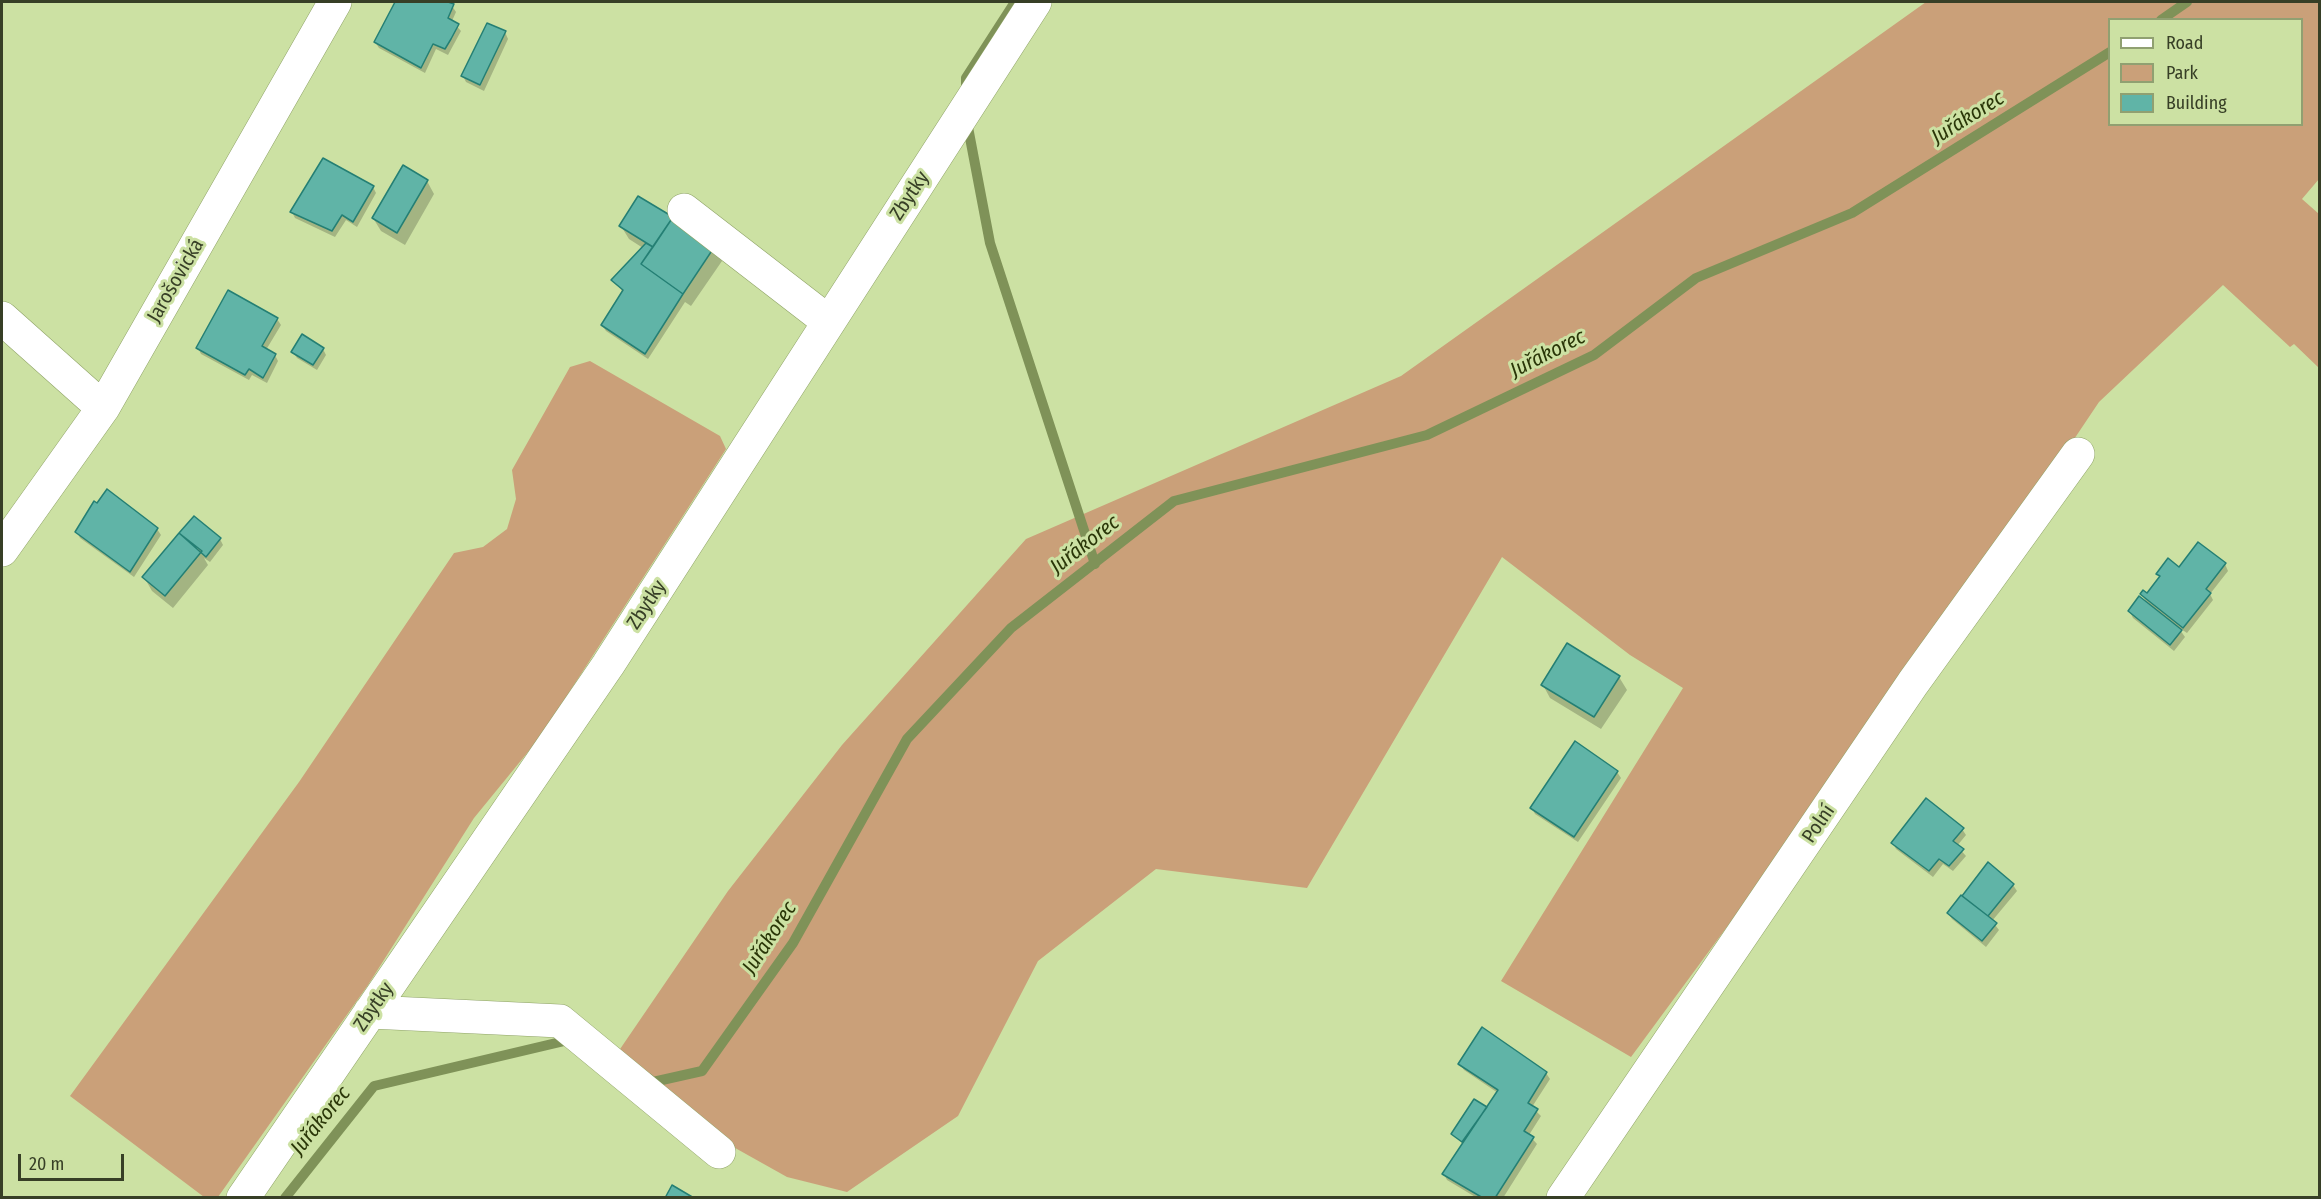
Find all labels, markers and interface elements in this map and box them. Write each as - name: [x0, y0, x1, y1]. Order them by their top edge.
- legend: [2108, 18, 2303, 126]
- text: Road: [2166, 32, 2203, 54]
- text: Park: [2166, 62, 2198, 84]
- water label: Juřákorec: [1927, 86, 2009, 150]
- text: Building: [2166, 92, 2227, 114]
- street label: Zbytky: [885, 167, 935, 225]
- street label: Jarošovická: [142, 235, 210, 327]
- water label: Juřákorec: [1506, 324, 1590, 384]
- water label: Juřákorec: [1045, 510, 1125, 580]
- street label: Zbytky: [622, 576, 672, 634]
- street label: Polní: [1798, 800, 1840, 848]
- water label: Juřákorec: [737, 897, 803, 979]
- street label: Zbytky: [349, 978, 399, 1036]
- water label: Juřákorec: [286, 1082, 356, 1160]
- scale bar: [21, 1142, 128, 1180]
- text: 20 m: [29, 1153, 64, 1175]

